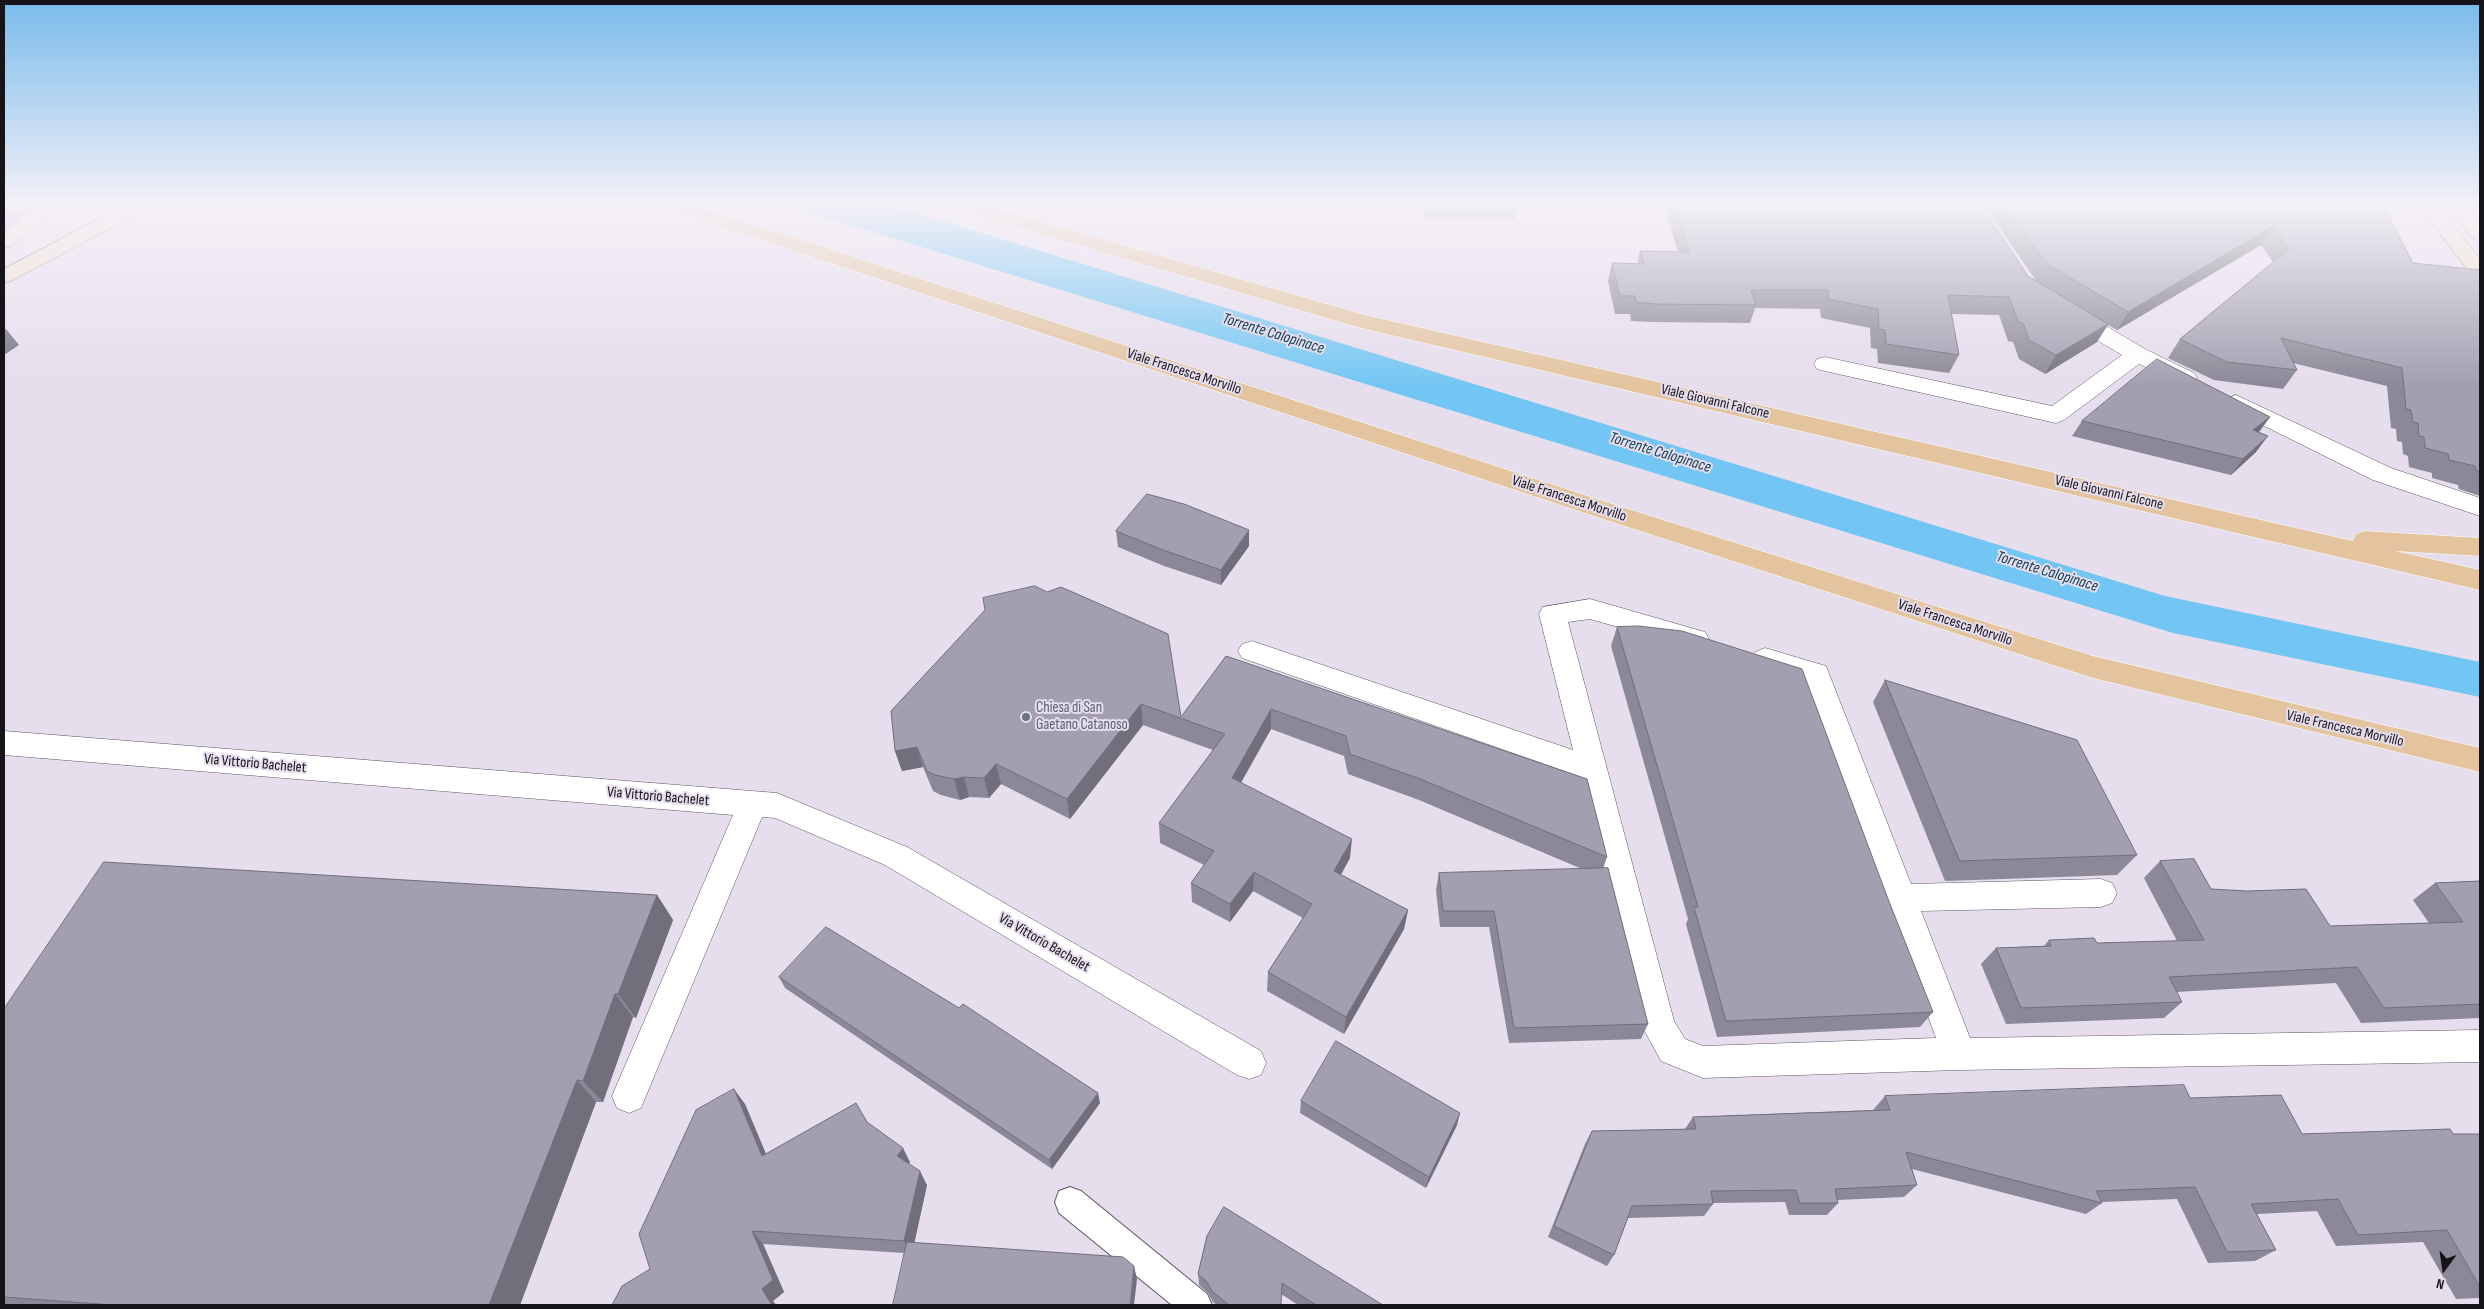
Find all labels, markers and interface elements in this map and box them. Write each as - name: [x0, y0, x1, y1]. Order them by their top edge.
- water label: Torrente Calopinace: [1220, 309, 1326, 359]
- street label: Viale Francesca Morvillo: [1124, 345, 1244, 399]
- street label: Viale Giovanni Falcone: [1659, 381, 1771, 423]
- water label: Torrente Calopinace: [1607, 428, 1713, 478]
- street label: Viale Francesca Morvillo: [1509, 472, 1629, 526]
- street label: Viale Giovanni Falcone: [2053, 472, 2165, 514]
- water label: Torrente Calopinace: [1994, 547, 2100, 597]
- street label: Viale Francesca Morvillo: [1895, 596, 2015, 650]
- place label: Chiesa di San Gaetano Catanoso: [1036, 699, 1128, 734]
- street label: Viale Francesca Morvillo: [2285, 707, 2405, 751]
- marker: Chiesa di San Gaetano Catanoso: [1020, 711, 1032, 723]
- street label: Via Vittorio Bachelet: [203, 751, 307, 777]
- street label: Via Vittorio Bachelet: [606, 784, 710, 810]
- street label: Via Vittorio Bachelet: [995, 910, 1093, 976]
- north arrow: [2419, 1244, 2469, 1294]
- text: N: [2435, 1275, 2446, 1293]

